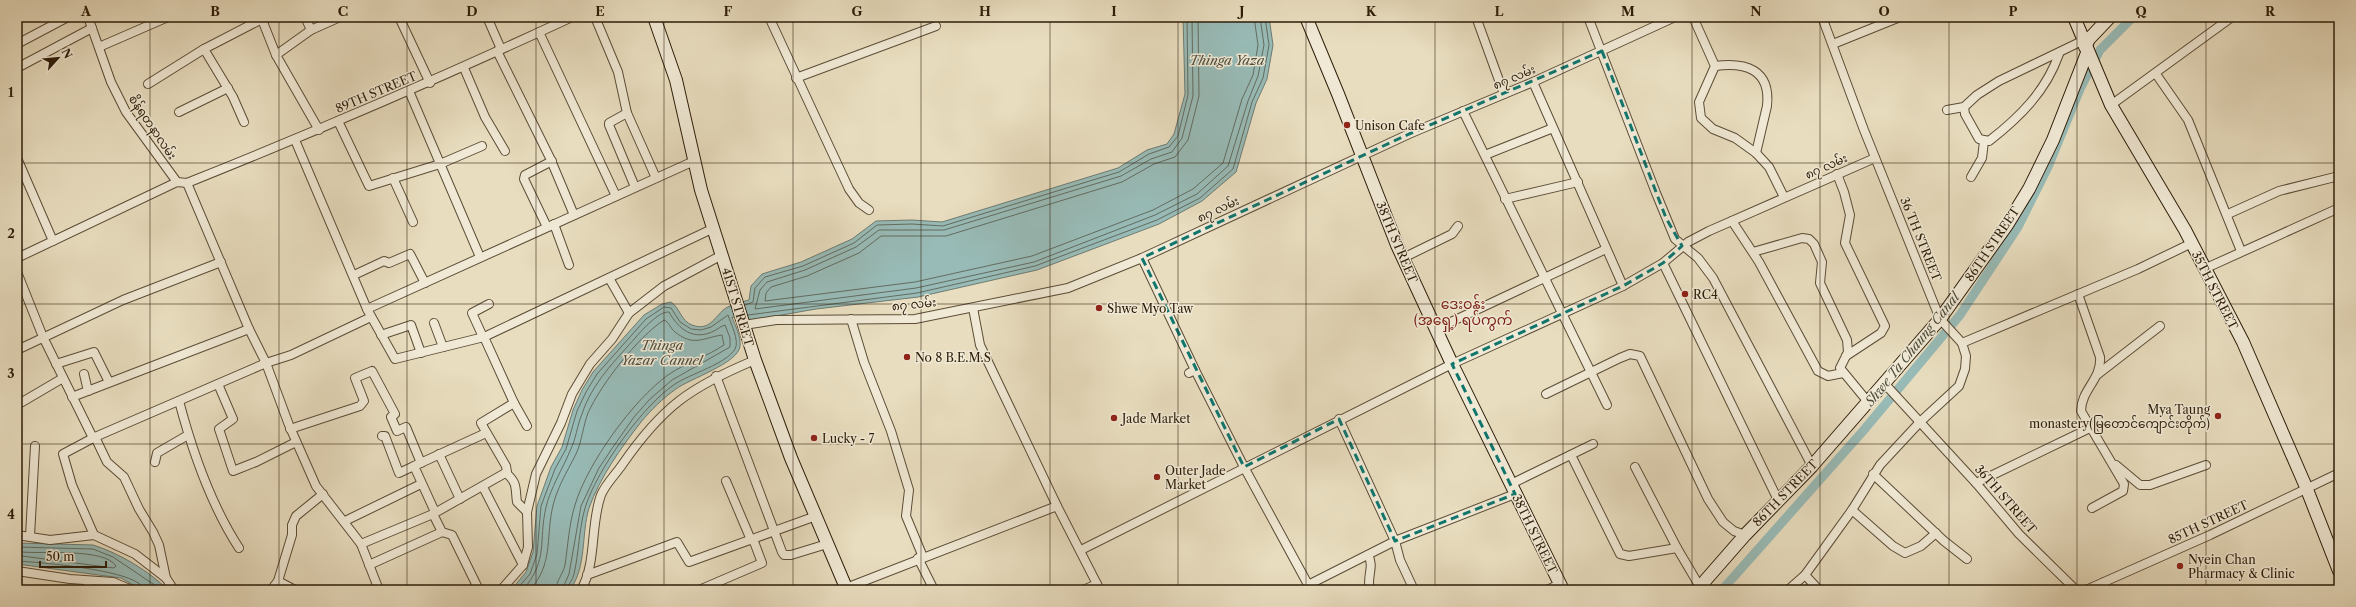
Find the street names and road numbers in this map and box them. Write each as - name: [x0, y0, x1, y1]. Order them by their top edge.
- street label: ၈၇ လမ်း: [1490, 60, 1539, 95]
- street label: 89TH STREET: [333, 68, 419, 116]
- street label: စိန်ရတနာလမ်း: [123, 91, 181, 164]
- street label: ၈၇ လမ်း: [1802, 149, 1851, 185]
- street label: ၈၇ လမ်း: [1194, 192, 1243, 228]
- street label: 36 TH STREET: [1897, 195, 1945, 283]
- street label: 38TH STREET: [1373, 199, 1421, 285]
- street label: 86TH STREET: [1962, 204, 2022, 284]
- street label: 35TH STREET: [2189, 248, 2241, 332]
- street label: 41ST STREET: [719, 266, 757, 348]
- street label: ၈၇ လမ်း: [891, 293, 937, 317]
- street label: 86TH STREET: [1749, 457, 1821, 529]
- street label: 36TH STREET: [1972, 462, 2040, 536]
- street label: 38TH STREET: [1509, 492, 1561, 576]
- street label: 85TH STREET: [2166, 497, 2250, 547]

